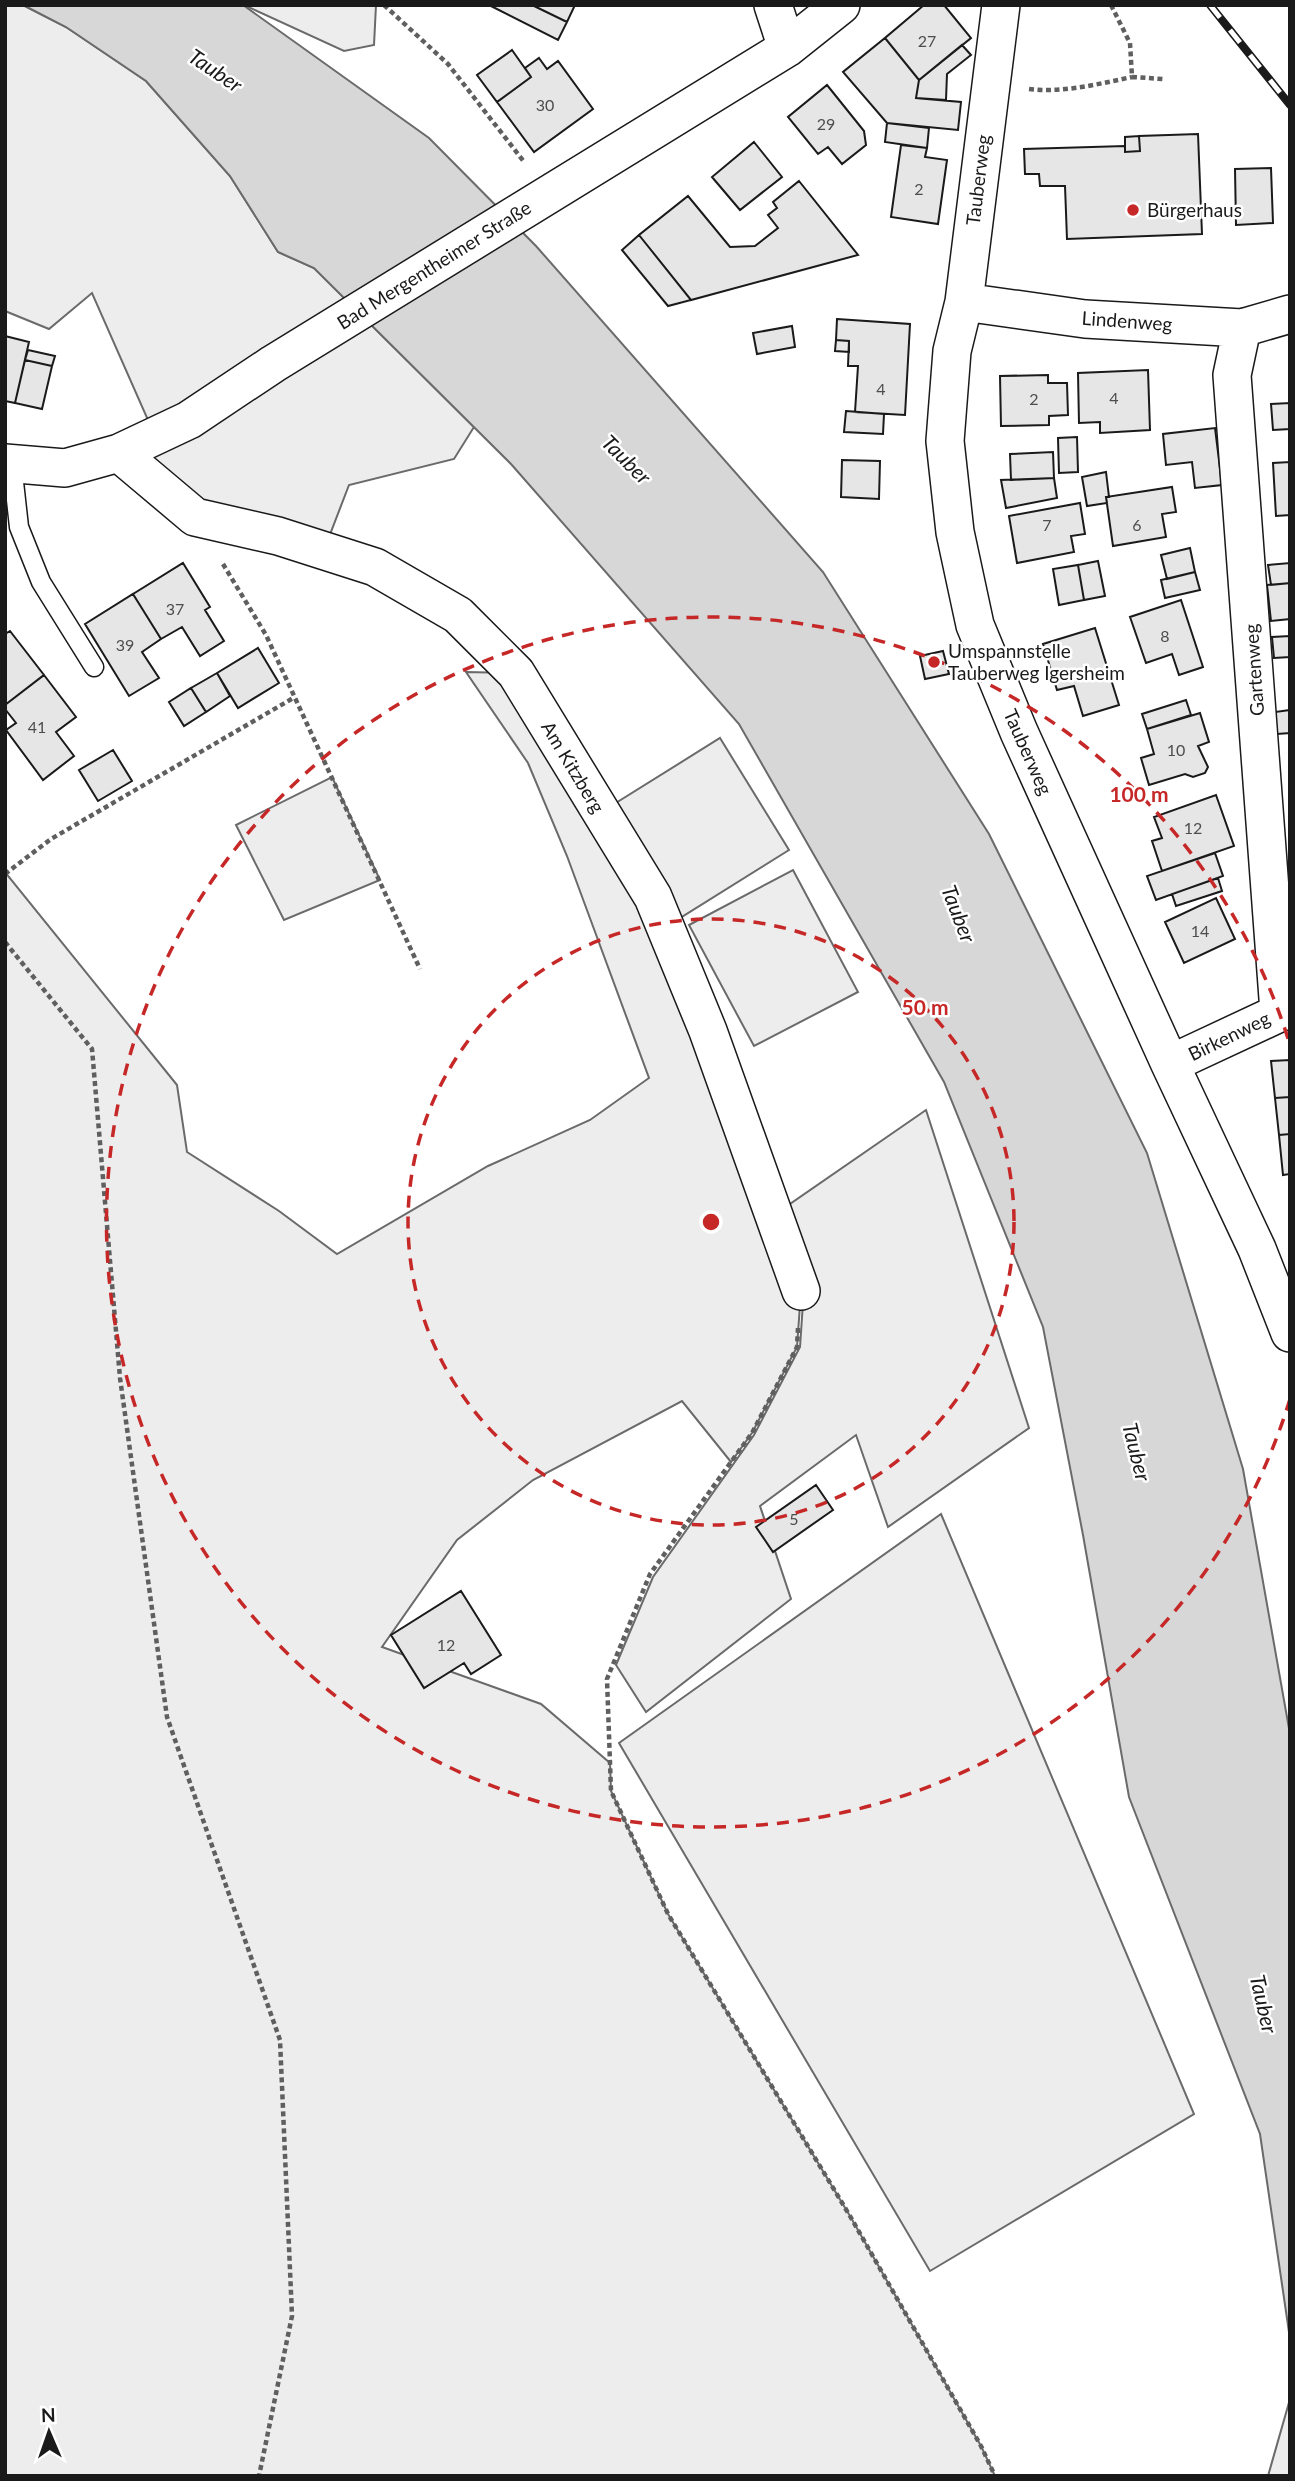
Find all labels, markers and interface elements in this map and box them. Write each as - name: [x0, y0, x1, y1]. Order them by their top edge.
- house number: 27: [918, 31, 936, 50]
- water label: Tauber: [184, 43, 248, 97]
- house number: 30: [536, 95, 554, 114]
- house number: 29: [817, 114, 835, 133]
- street label: Tauberweg: [961, 133, 995, 227]
- house number: 2: [914, 179, 924, 198]
- street label: Bad Mergentheimer Straße: [332, 195, 535, 334]
- place label: Bürgerhaus: [1147, 198, 1242, 221]
- marker: Bürgerhaus: [1125, 202, 1141, 218]
- street label: Lindenweg: [1081, 306, 1173, 335]
- house number: 4: [876, 379, 886, 398]
- house number: 4: [1109, 388, 1119, 407]
- house number: 2: [1029, 389, 1039, 408]
- water label: Tauber: [597, 429, 657, 489]
- house number: 7: [1042, 515, 1052, 534]
- house number: 6: [1132, 515, 1142, 534]
- house number: 37: [166, 599, 184, 618]
- street label: Gartenweg: [1239, 623, 1268, 717]
- house number: 8: [1160, 626, 1170, 645]
- house number: 39: [116, 635, 134, 654]
- place label: Umspannstelle Tauberweg Igersheim: [948, 639, 1125, 684]
- marker: Umspannstelle Tauberweg Igersheim: [926, 654, 942, 670]
- street label: Tauberweg: [999, 705, 1058, 798]
- house number: 41: [28, 717, 46, 736]
- street label: Am Kitzberg: [537, 717, 610, 817]
- house number: 10: [1167, 740, 1185, 759]
- text: 100 m: [1109, 781, 1169, 806]
- house number: 12: [1184, 818, 1202, 837]
- water label: Tauber: [937, 881, 982, 946]
- house number: 14: [1191, 921, 1209, 940]
- text: 50 m: [901, 994, 949, 1019]
- street label: Birkenweg: [1184, 1006, 1273, 1065]
- centre of rings: [699, 1210, 723, 1234]
- water label: Tauber: [1118, 1420, 1157, 1484]
- house number: 5: [789, 1509, 799, 1528]
- house number: 12: [437, 1635, 455, 1654]
- water label: Tauber: [1246, 1972, 1283, 2036]
- north arrow: [14, 2397, 84, 2467]
- text: N: [41, 2403, 56, 2426]

